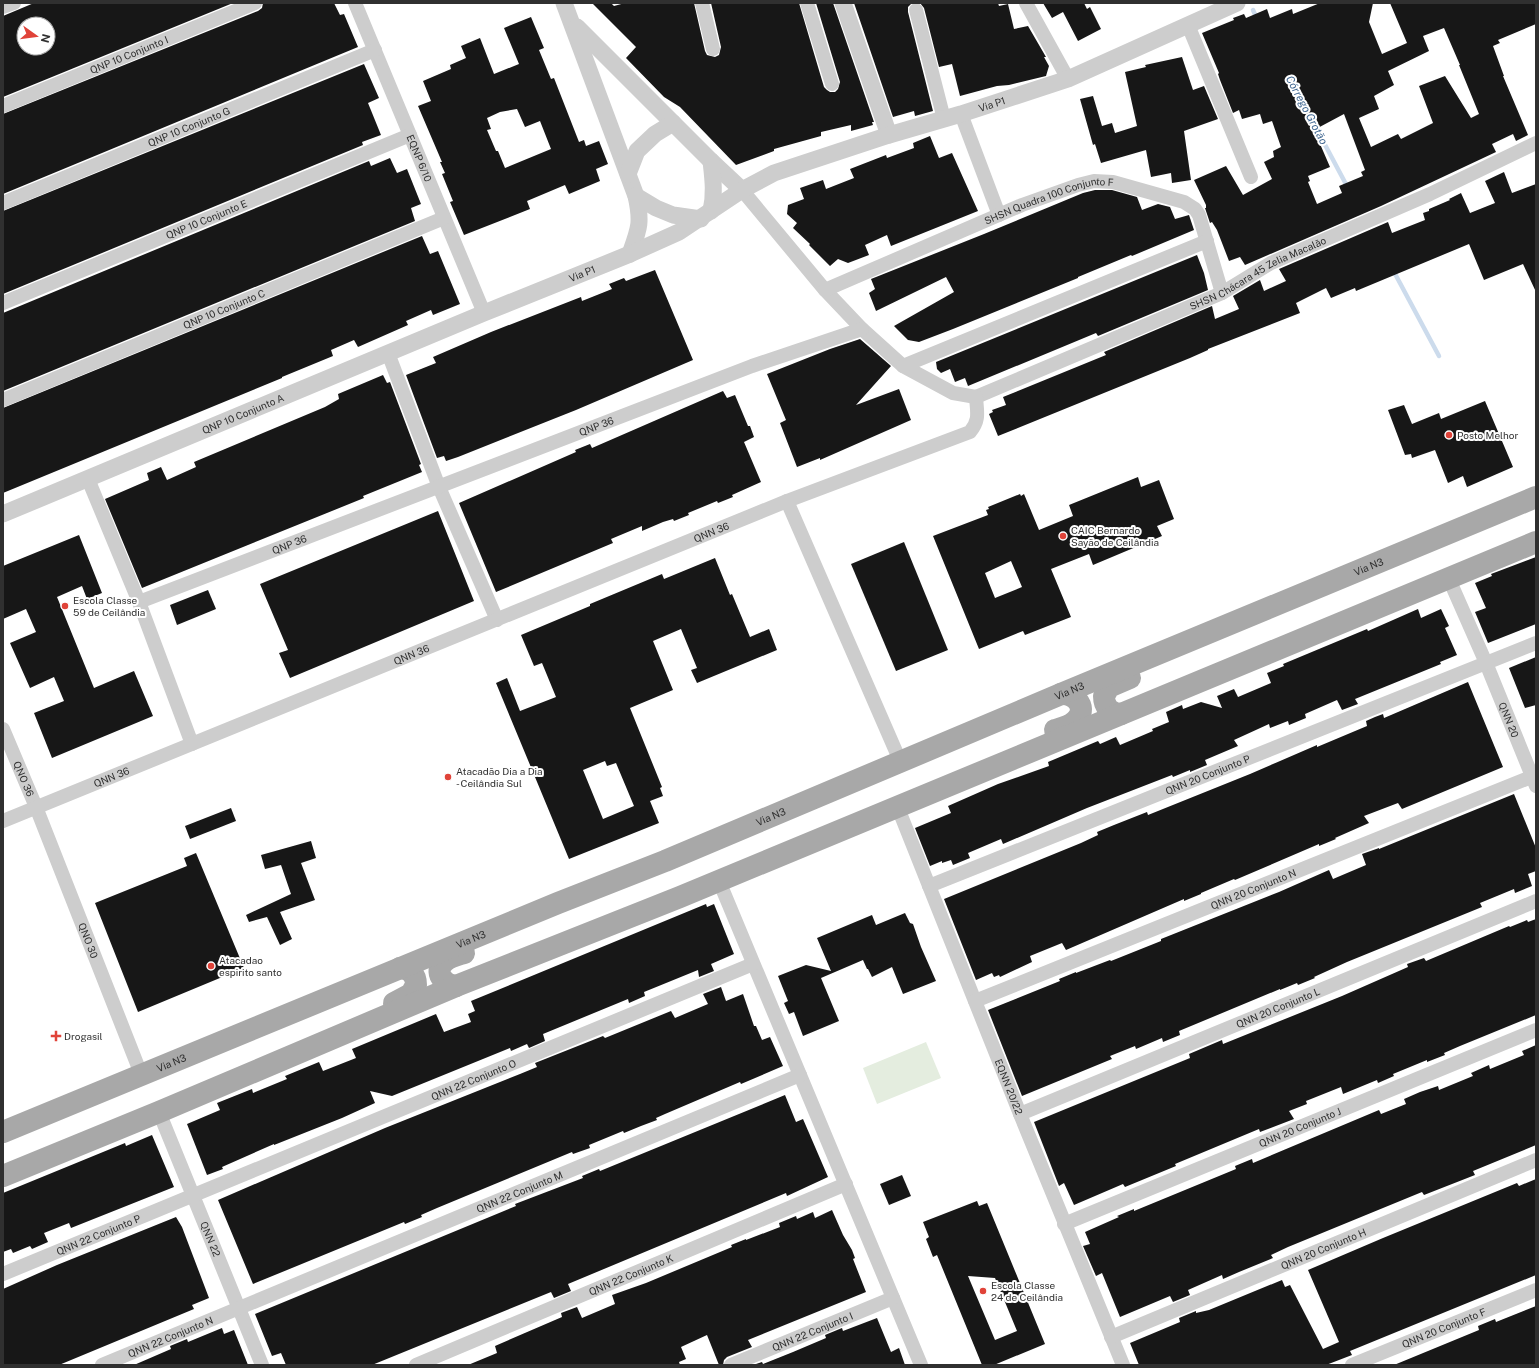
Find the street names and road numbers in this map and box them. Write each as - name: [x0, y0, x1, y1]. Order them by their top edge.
- street label: QNP 10 Conjunto I: [88, 33, 170, 76]
- street label: Via P1: [977, 94, 1007, 114]
- street label: QNP 10 Conjunto G: [146, 104, 232, 149]
- street label: EQNP 6/10: [404, 133, 435, 183]
- street label: SHSN Quadra 100 Conjunto F: [982, 175, 1114, 227]
- street label: QNP 10 Conjunto E: [164, 197, 249, 241]
- street label: SHSN Chácara 45 Zelia Macalão: [1188, 234, 1328, 312]
- street label: Via P1: [567, 263, 597, 284]
- street label: QNP 10 Conjunto C: [181, 287, 267, 331]
- street label: QNP 10 Conjunto A: [200, 391, 286, 436]
- street label: QNP 36: [577, 414, 615, 438]
- street label: QNN 36: [692, 519, 731, 545]
- street label: QNP 36: [270, 532, 308, 556]
- street label: Via N3: [1352, 555, 1385, 578]
- street label: QNN 36: [392, 642, 431, 667]
- street label: Via N3: [1053, 679, 1086, 702]
- street label: QNN 20: [1497, 700, 1522, 739]
- street label: QNN 20 Conjunto P: [1163, 752, 1252, 797]
- street label: QNO 36: [11, 759, 37, 798]
- street label: QNN 36: [92, 764, 131, 789]
- street label: Via N3: [754, 805, 787, 828]
- street label: QNN 20 Conjunto N: [1209, 866, 1298, 912]
- street label: QNO 30: [76, 921, 101, 960]
- street label: Via N3: [454, 928, 487, 950]
- street label: QNN 20 Conjunto L: [1234, 985, 1322, 1030]
- street label: Via N3: [155, 1051, 188, 1074]
- street label: QNN 22 Conjunto O: [429, 1057, 518, 1102]
- street label: EQNN 20/22: [993, 1057, 1026, 1116]
- street label: QNN 20 Conjunto J: [1257, 1105, 1343, 1149]
- street label: QNN 22 Conjunto M: [474, 1168, 564, 1215]
- street label: QNN 22 Conjunto P: [54, 1212, 143, 1257]
- street label: QNN 22: [198, 1220, 223, 1258]
- street label: QNN 20 Conjunto H: [1279, 1225, 1368, 1272]
- street label: QNN 22 Conjunto K: [587, 1251, 675, 1298]
- street label: QNN 20 Conjunto F: [1400, 1305, 1488, 1350]
- street label: QNN 22 Conjunto I: [770, 1309, 855, 1353]
- street label: QNN 22 Conjunto N: [126, 1314, 215, 1360]

